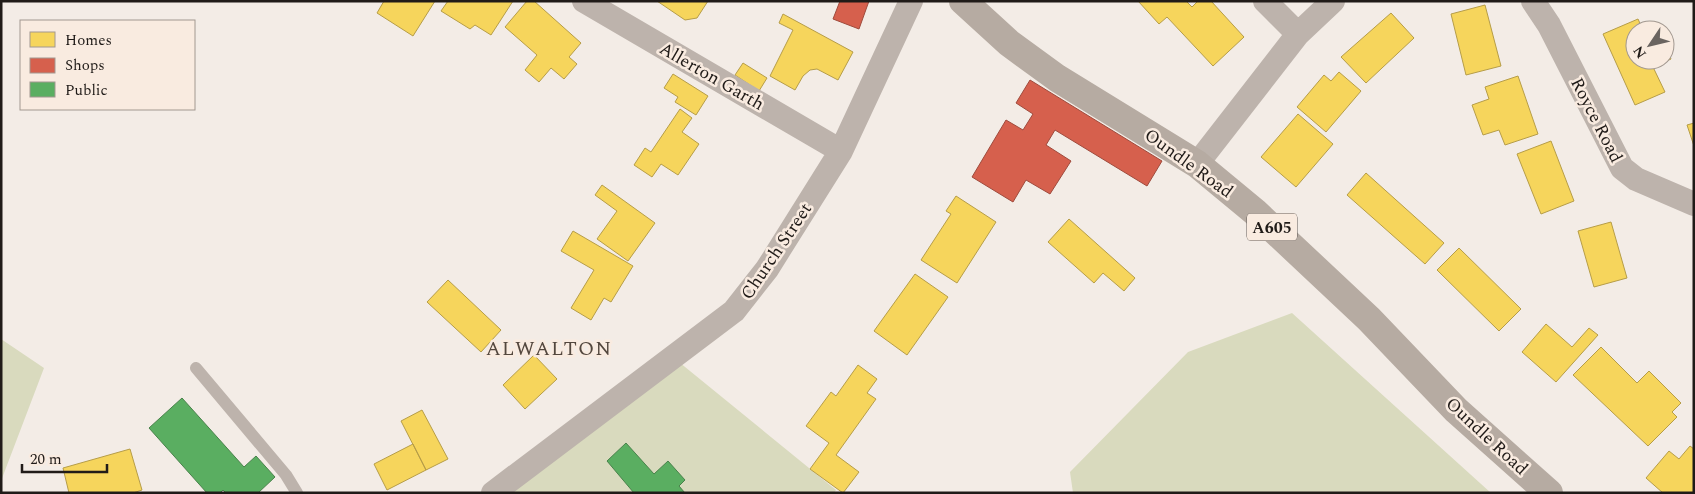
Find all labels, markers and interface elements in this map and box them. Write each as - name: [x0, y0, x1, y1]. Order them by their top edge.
- legend: [20, 20, 195, 110]
- north arrow: [1625, 20, 1675, 70]
- text: Homes: [65, 29, 112, 52]
- street label: Allerton Garth: [654, 35, 769, 117]
- text: N: [1628, 41, 1652, 63]
- text: Shops: [65, 54, 105, 77]
- street label: Royce Road: [1563, 73, 1630, 168]
- text: Public: [65, 79, 108, 102]
- street label: Oundle Road: [1139, 122, 1239, 205]
- street label: Church Street: [734, 197, 819, 305]
- road number: A605: [1247, 213, 1297, 240]
- district label: ALWALTON: [486, 334, 612, 364]
- street label: Oundle Road: [1439, 391, 1534, 482]
- scale bar: [22, 442, 108, 474]
- text: 20 m: [30, 448, 62, 471]

